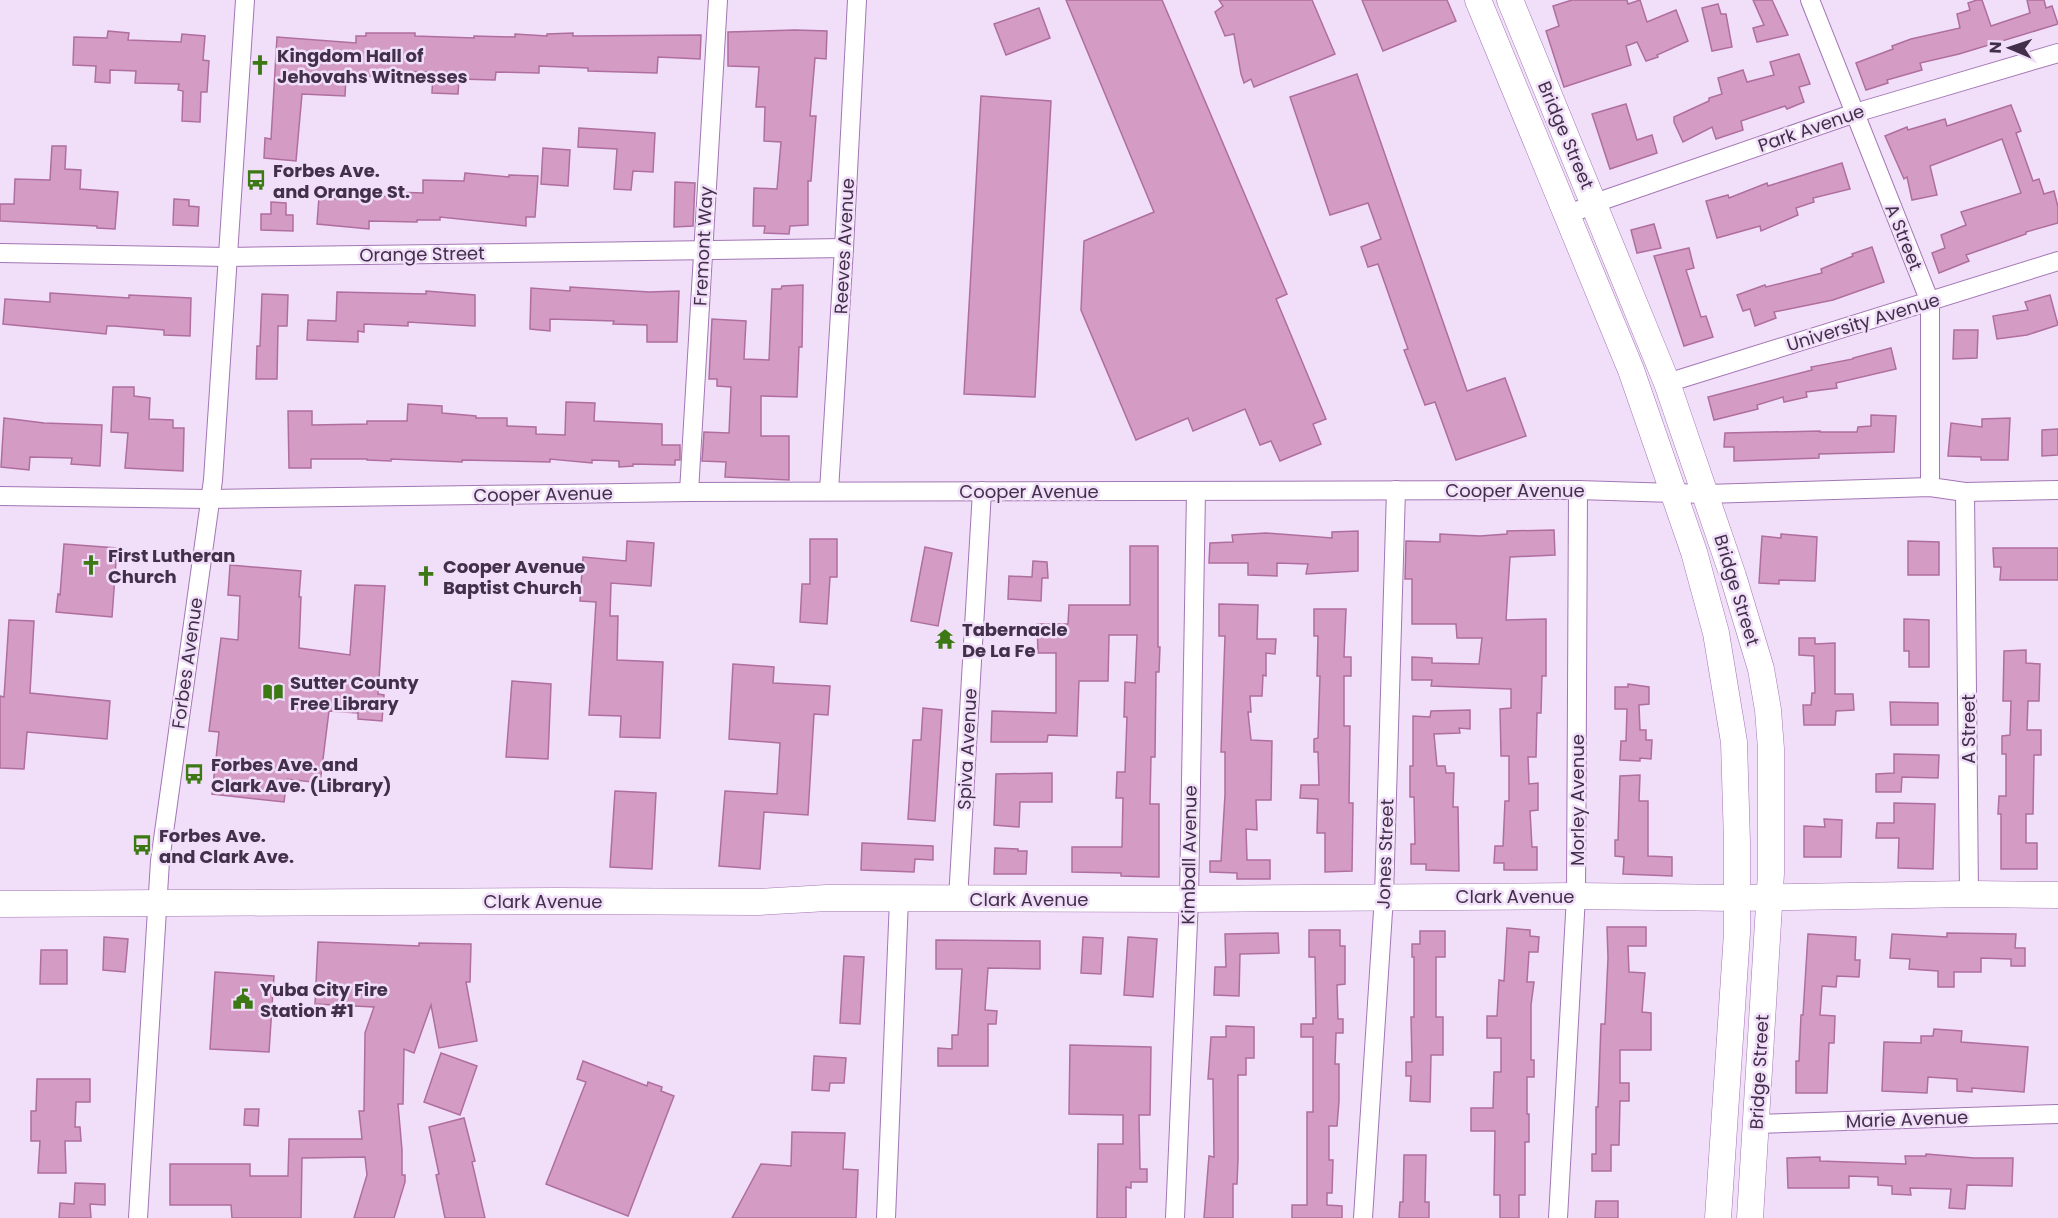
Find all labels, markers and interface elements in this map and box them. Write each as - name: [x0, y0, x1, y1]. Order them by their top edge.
- north arrow: [1980, 18, 2040, 78]
- text: N: [1984, 41, 2007, 54]
- place label: Kingdom Hall of Jehovahs Witnesses: [277, 43, 468, 89]
- church icon: Kingdom Hall of Jehovahs Witnesses: [248, 53, 272, 77]
- street label: Bridge Street: [1532, 77, 1600, 193]
- street label: Park Avenue: [1754, 98, 1868, 158]
- place label: Forbes Ave. and Orange St.: [273, 158, 410, 204]
- bus stop icon: Forbes Ave. and Orange St.: [244, 168, 268, 192]
- street label: Reeves Avenue: [828, 177, 860, 315]
- street label: Fremont Way: [687, 186, 719, 306]
- street label: A Street: [1879, 200, 1929, 274]
- street label: Orange Street: [359, 240, 485, 268]
- street label: University Avenue: [1783, 287, 1943, 357]
- street label: Cooper Avenue: [1445, 478, 1585, 503]
- street label: Cooper Avenue: [959, 479, 1099, 504]
- street label: Cooper Avenue: [473, 480, 613, 508]
- street label: Bridge Street: [1708, 531, 1766, 649]
- place label: First Lutheran Church: [108, 543, 235, 589]
- church icon: First Lutheran Church: [79, 553, 103, 577]
- place label: Cooper Avenue Baptist Church: [443, 554, 585, 600]
- church icon: Cooper Avenue Baptist Church: [414, 564, 438, 588]
- street label: Forbes Avenue: [165, 596, 209, 730]
- place label: Tabernacle De La Fe: [962, 617, 1068, 663]
- temple icon: Tabernacle De La Fe: [933, 627, 957, 651]
- place label: Sutter County Free Library: [290, 670, 419, 716]
- library icon: Sutter County Free Library: [261, 680, 285, 704]
- street label: Spiva Avenue: [951, 688, 983, 810]
- street label: A Street: [1956, 694, 1981, 764]
- street label: Morley Avenue: [1565, 734, 1590, 866]
- place label: Forbes Ave. and Clark Ave. (Library): [211, 752, 392, 798]
- bus stop icon: Forbes Ave. and Clark Ave. (Library): [182, 762, 206, 786]
- street label: Kimball Avenue: [1175, 785, 1203, 925]
- street label: Jones Street: [1371, 798, 1399, 910]
- place label: Forbes Ave. and Clark Ave.: [159, 823, 294, 869]
- bus stop icon: Forbes Ave. and Clark Ave.: [130, 833, 154, 857]
- street label: Clark Avenue: [1456, 884, 1574, 909]
- street label: Clark Avenue: [970, 887, 1088, 912]
- street label: Clark Avenue: [484, 889, 602, 914]
- place label: Yuba City Fire Station #1: [260, 977, 388, 1023]
- public building icon: Yuba City Fire Station #1: [231, 987, 255, 1011]
- street label: Bridge Street: [1744, 1014, 1774, 1130]
- street label: Marie Avenue: [1845, 1104, 1969, 1134]

